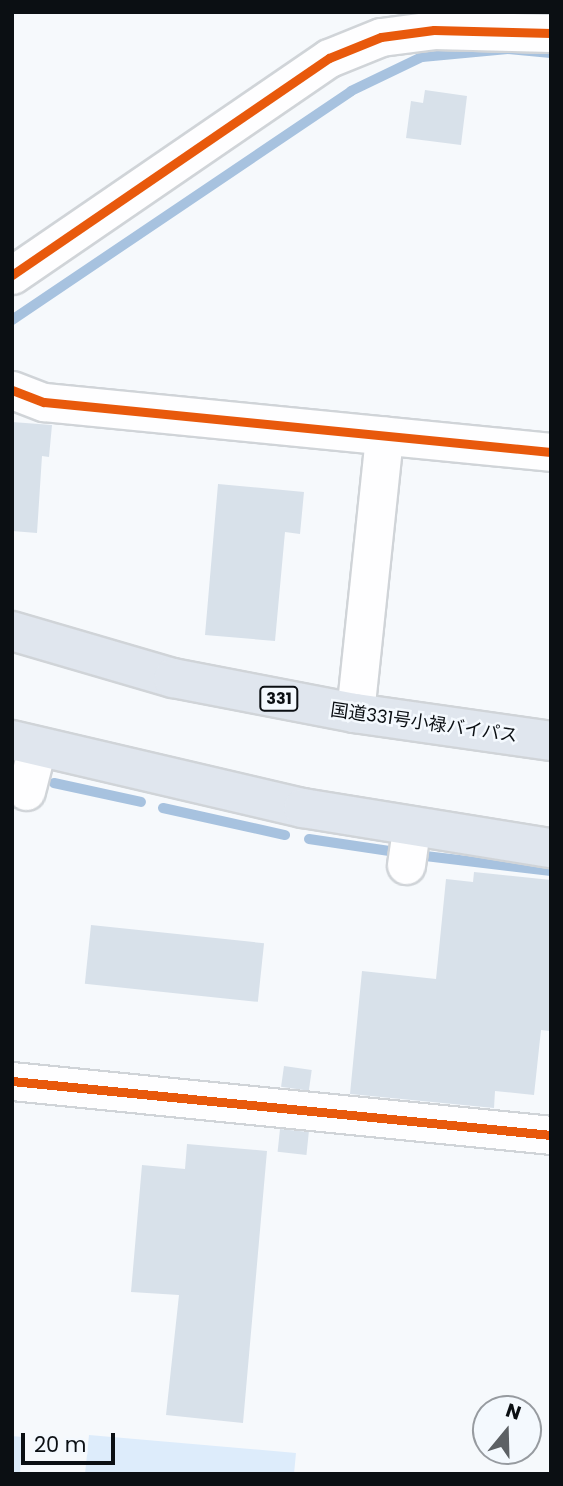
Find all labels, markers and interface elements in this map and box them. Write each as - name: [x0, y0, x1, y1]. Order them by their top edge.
- road number: 331: [258, 686, 300, 712]
- street label: 国道331号小禄バイパス: [329, 699, 519, 747]
- north arrow: [472, 1395, 542, 1465]
- text: N: [502, 1396, 524, 1427]
- scale bar: [24, 1420, 119, 1464]
- text: 20 m: [34, 1430, 87, 1459]

